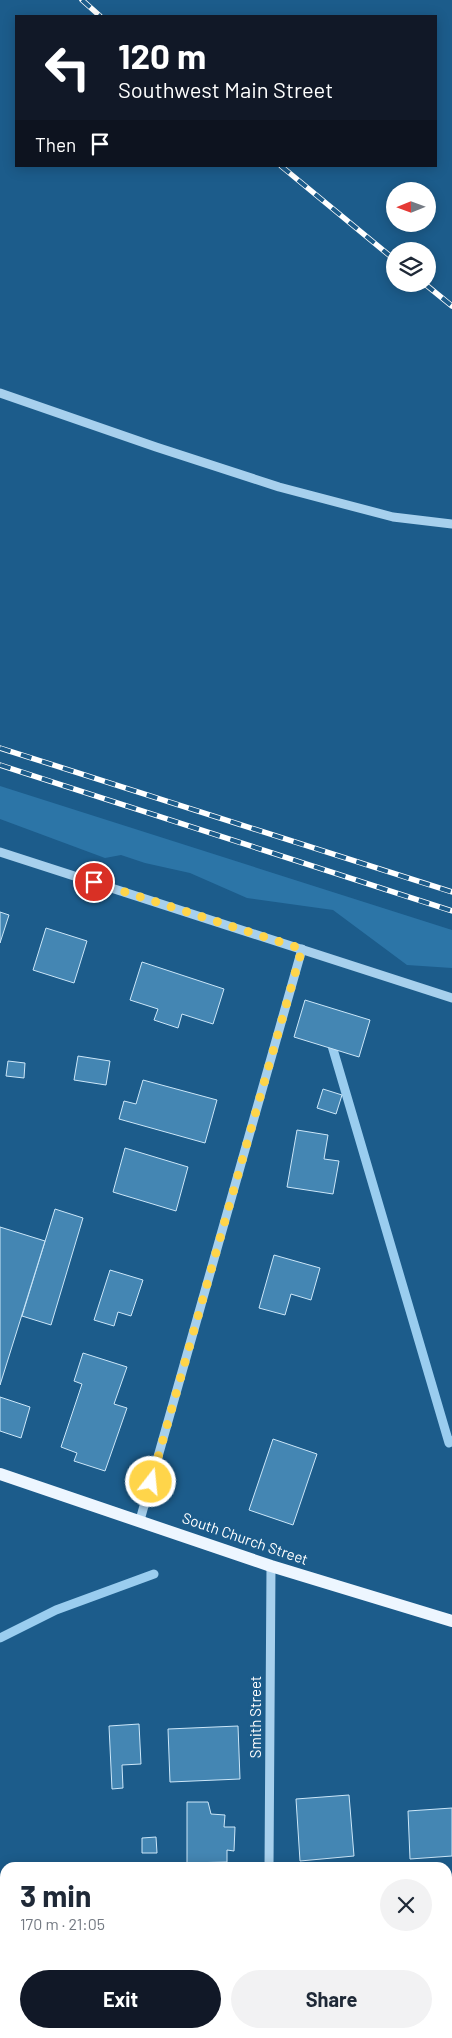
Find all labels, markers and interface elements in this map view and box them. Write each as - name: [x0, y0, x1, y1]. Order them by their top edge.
- text: 120 m: [118, 34, 206, 76]
- icon: left: [35, 35, 100, 100]
- text: Southwest Main Street: [118, 76, 333, 102]
- icon: arrive: [86, 130, 114, 158]
- text: Then: [35, 133, 76, 156]
- north arrow: [386, 182, 436, 232]
- map controls: [386, 182, 436, 292]
- button: layers: [386, 242, 436, 292]
- pin: [73, 861, 115, 903]
- icon: arrive: [80, 868, 108, 896]
- position arrow: [124, 1455, 176, 1507]
- street label: South Church Street: [180, 1508, 311, 1568]
- street label: Smith Street: [246, 1676, 264, 1758]
- text: 3 min: [20, 1877, 91, 1913]
- button: close: [380, 1879, 432, 1931]
- text: 170 m · 21:05: [20, 1914, 105, 1933]
- button: Exit: [20, 1970, 221, 2028]
- button: Share: [231, 1970, 432, 2028]

